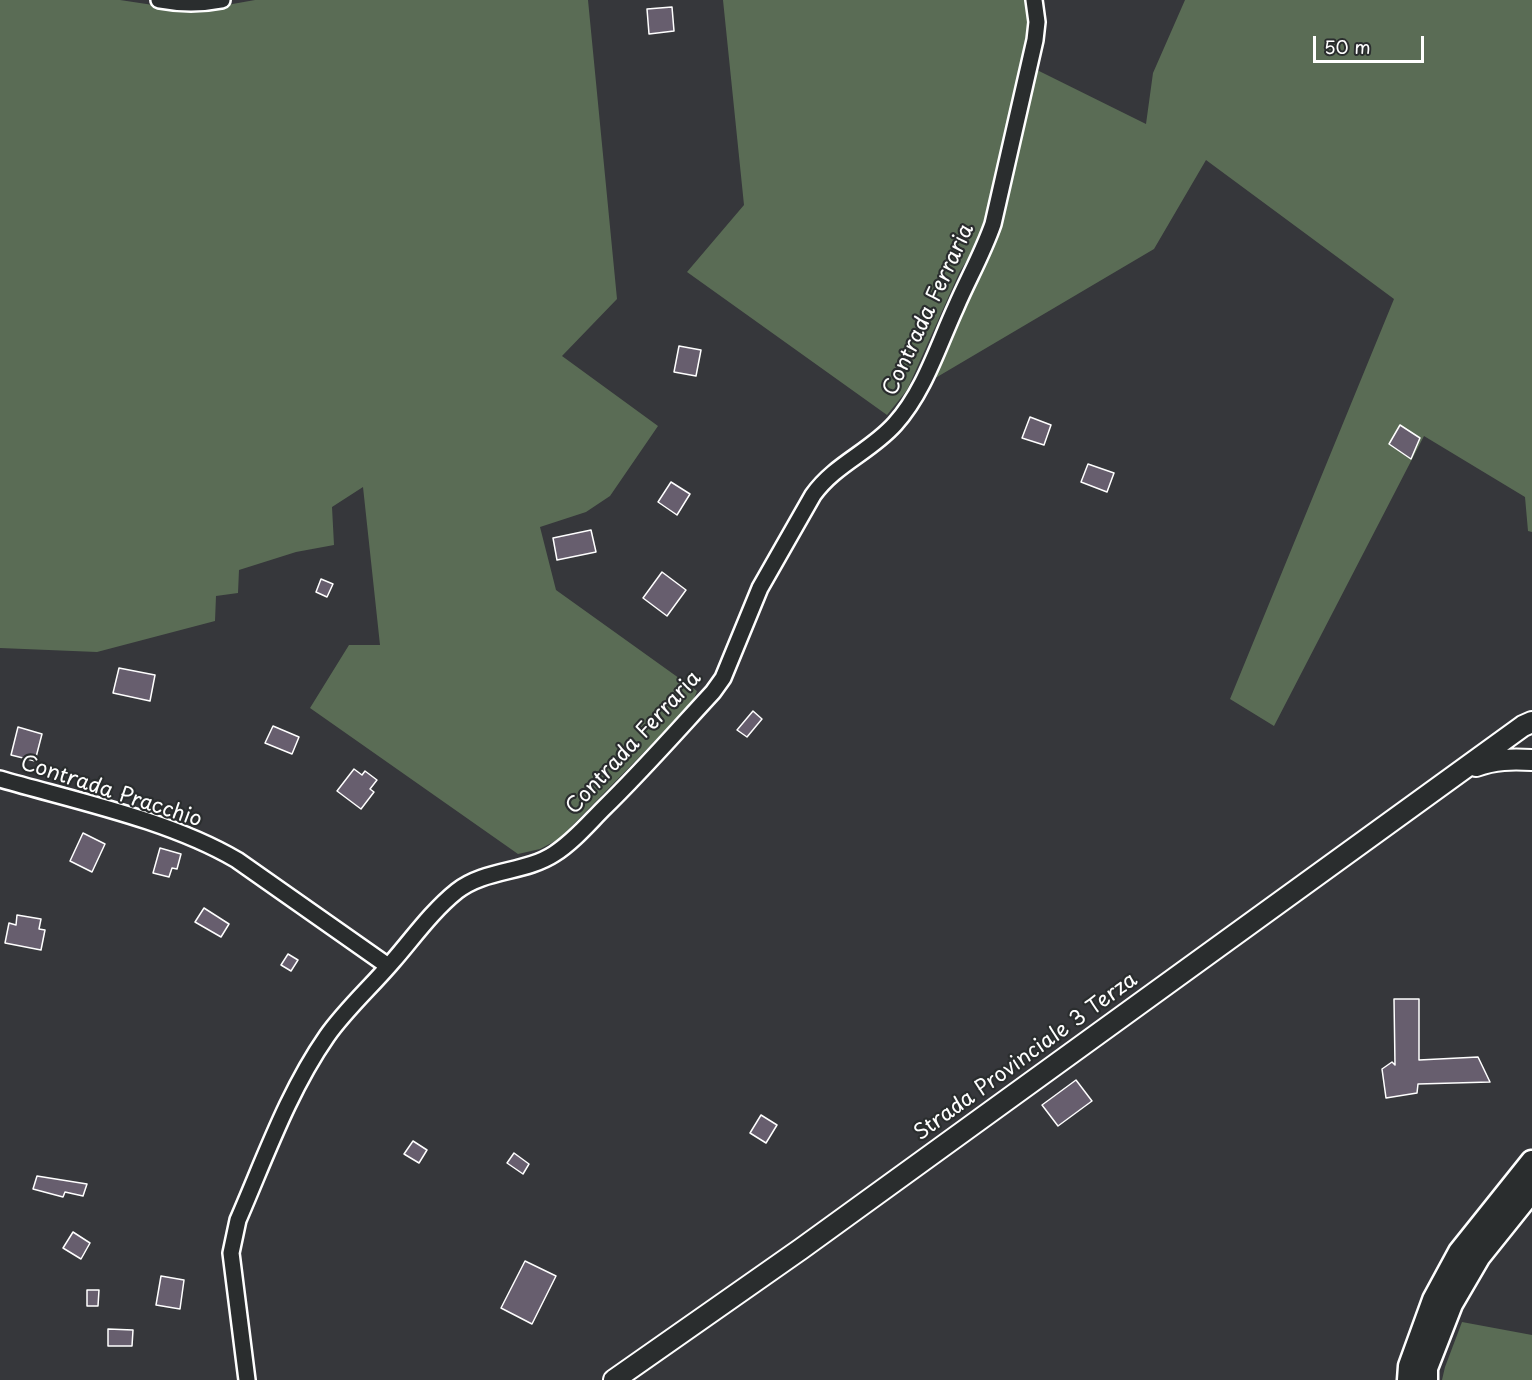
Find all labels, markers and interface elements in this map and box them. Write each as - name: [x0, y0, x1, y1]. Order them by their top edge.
- scale bar: [1316, 24, 1427, 62]
- text: 50 m: [1324, 33, 1371, 60]
- street label: Contrada Ferraria: [878, 220, 980, 400]
- street label: Contrada Ferraria: [561, 666, 707, 820]
- street label: Contrada Pracchio: [17, 751, 205, 833]
- street label: Strada Provinciale 3 Terza: [909, 968, 1143, 1146]

